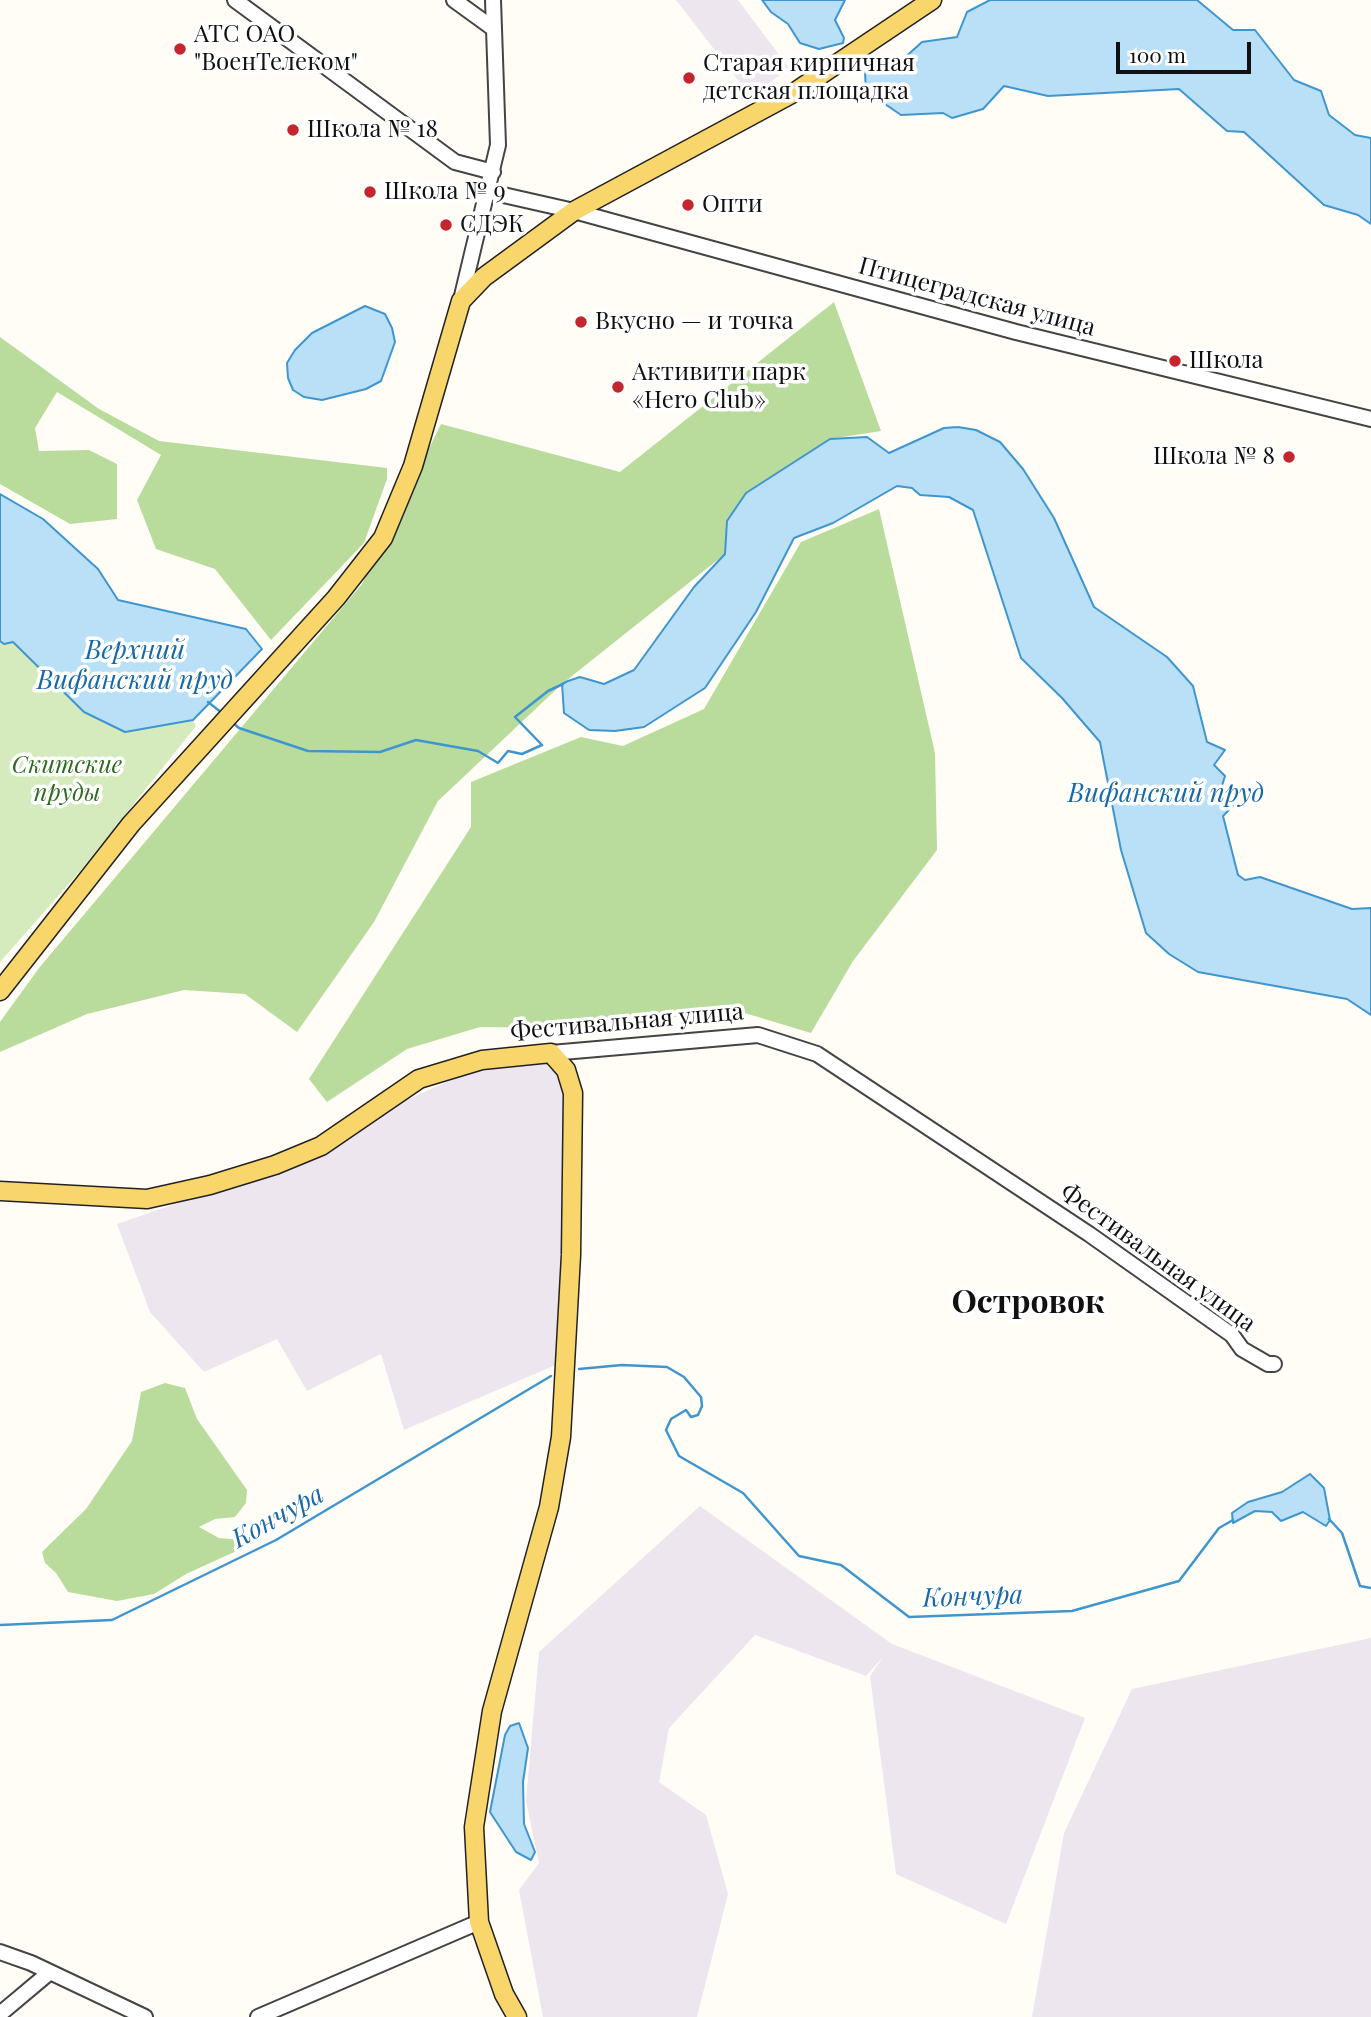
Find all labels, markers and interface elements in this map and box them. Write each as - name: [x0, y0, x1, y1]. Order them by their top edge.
- place label: АТС ОАО "ВоенТелеком": [194, 21, 358, 77]
- scale bar: [1119, 28, 1254, 72]
- text: 100 m: [1129, 40, 1186, 68]
- marker: АТС ОАО "ВоенТелеком": [172, 41, 188, 57]
- place label: Старая кирпичная детская площадка: [703, 50, 915, 106]
- marker: Старая кирпичная детская площадка: [681, 70, 697, 86]
- place label: Школа № 18: [307, 116, 438, 144]
- marker: Школа № 18: [285, 122, 301, 138]
- place label: Школа № 9: [384, 178, 506, 206]
- marker: Школа № 9: [362, 184, 378, 200]
- place label: Опти: [702, 191, 763, 219]
- marker: Опти: [680, 197, 696, 213]
- place label: СДЭК: [460, 211, 524, 239]
- marker: СДЭК: [438, 217, 454, 233]
- street label: Птицеградская улица: [856, 252, 1098, 342]
- place label: Вкусно — и точка: [595, 308, 793, 336]
- marker: Вкусно — и точка: [573, 314, 589, 330]
- place label: Школа: [1189, 347, 1263, 375]
- marker: Школа: [1167, 353, 1183, 369]
- place label: Активити парк «Hero Club»: [632, 359, 806, 415]
- marker: Активити парк «Hero Club»: [610, 379, 626, 395]
- place label: Школа № 8: [1153, 443, 1275, 471]
- marker: Школа № 8: [1281, 449, 1297, 465]
- water label: Верхний Вифанский пруд: [37, 635, 233, 696]
- park label: Скитские пруды: [12, 752, 122, 808]
- water label: Вифанский пруд: [1068, 778, 1264, 810]
- street label: Фестивальная улица: [509, 997, 745, 1047]
- street label: Фестивальная улица: [1055, 1178, 1261, 1338]
- district label: Островок: [951, 1284, 1105, 1322]
- water label: Кончура: [227, 1479, 329, 1555]
- water label: Кончура: [922, 1580, 1024, 1614]

